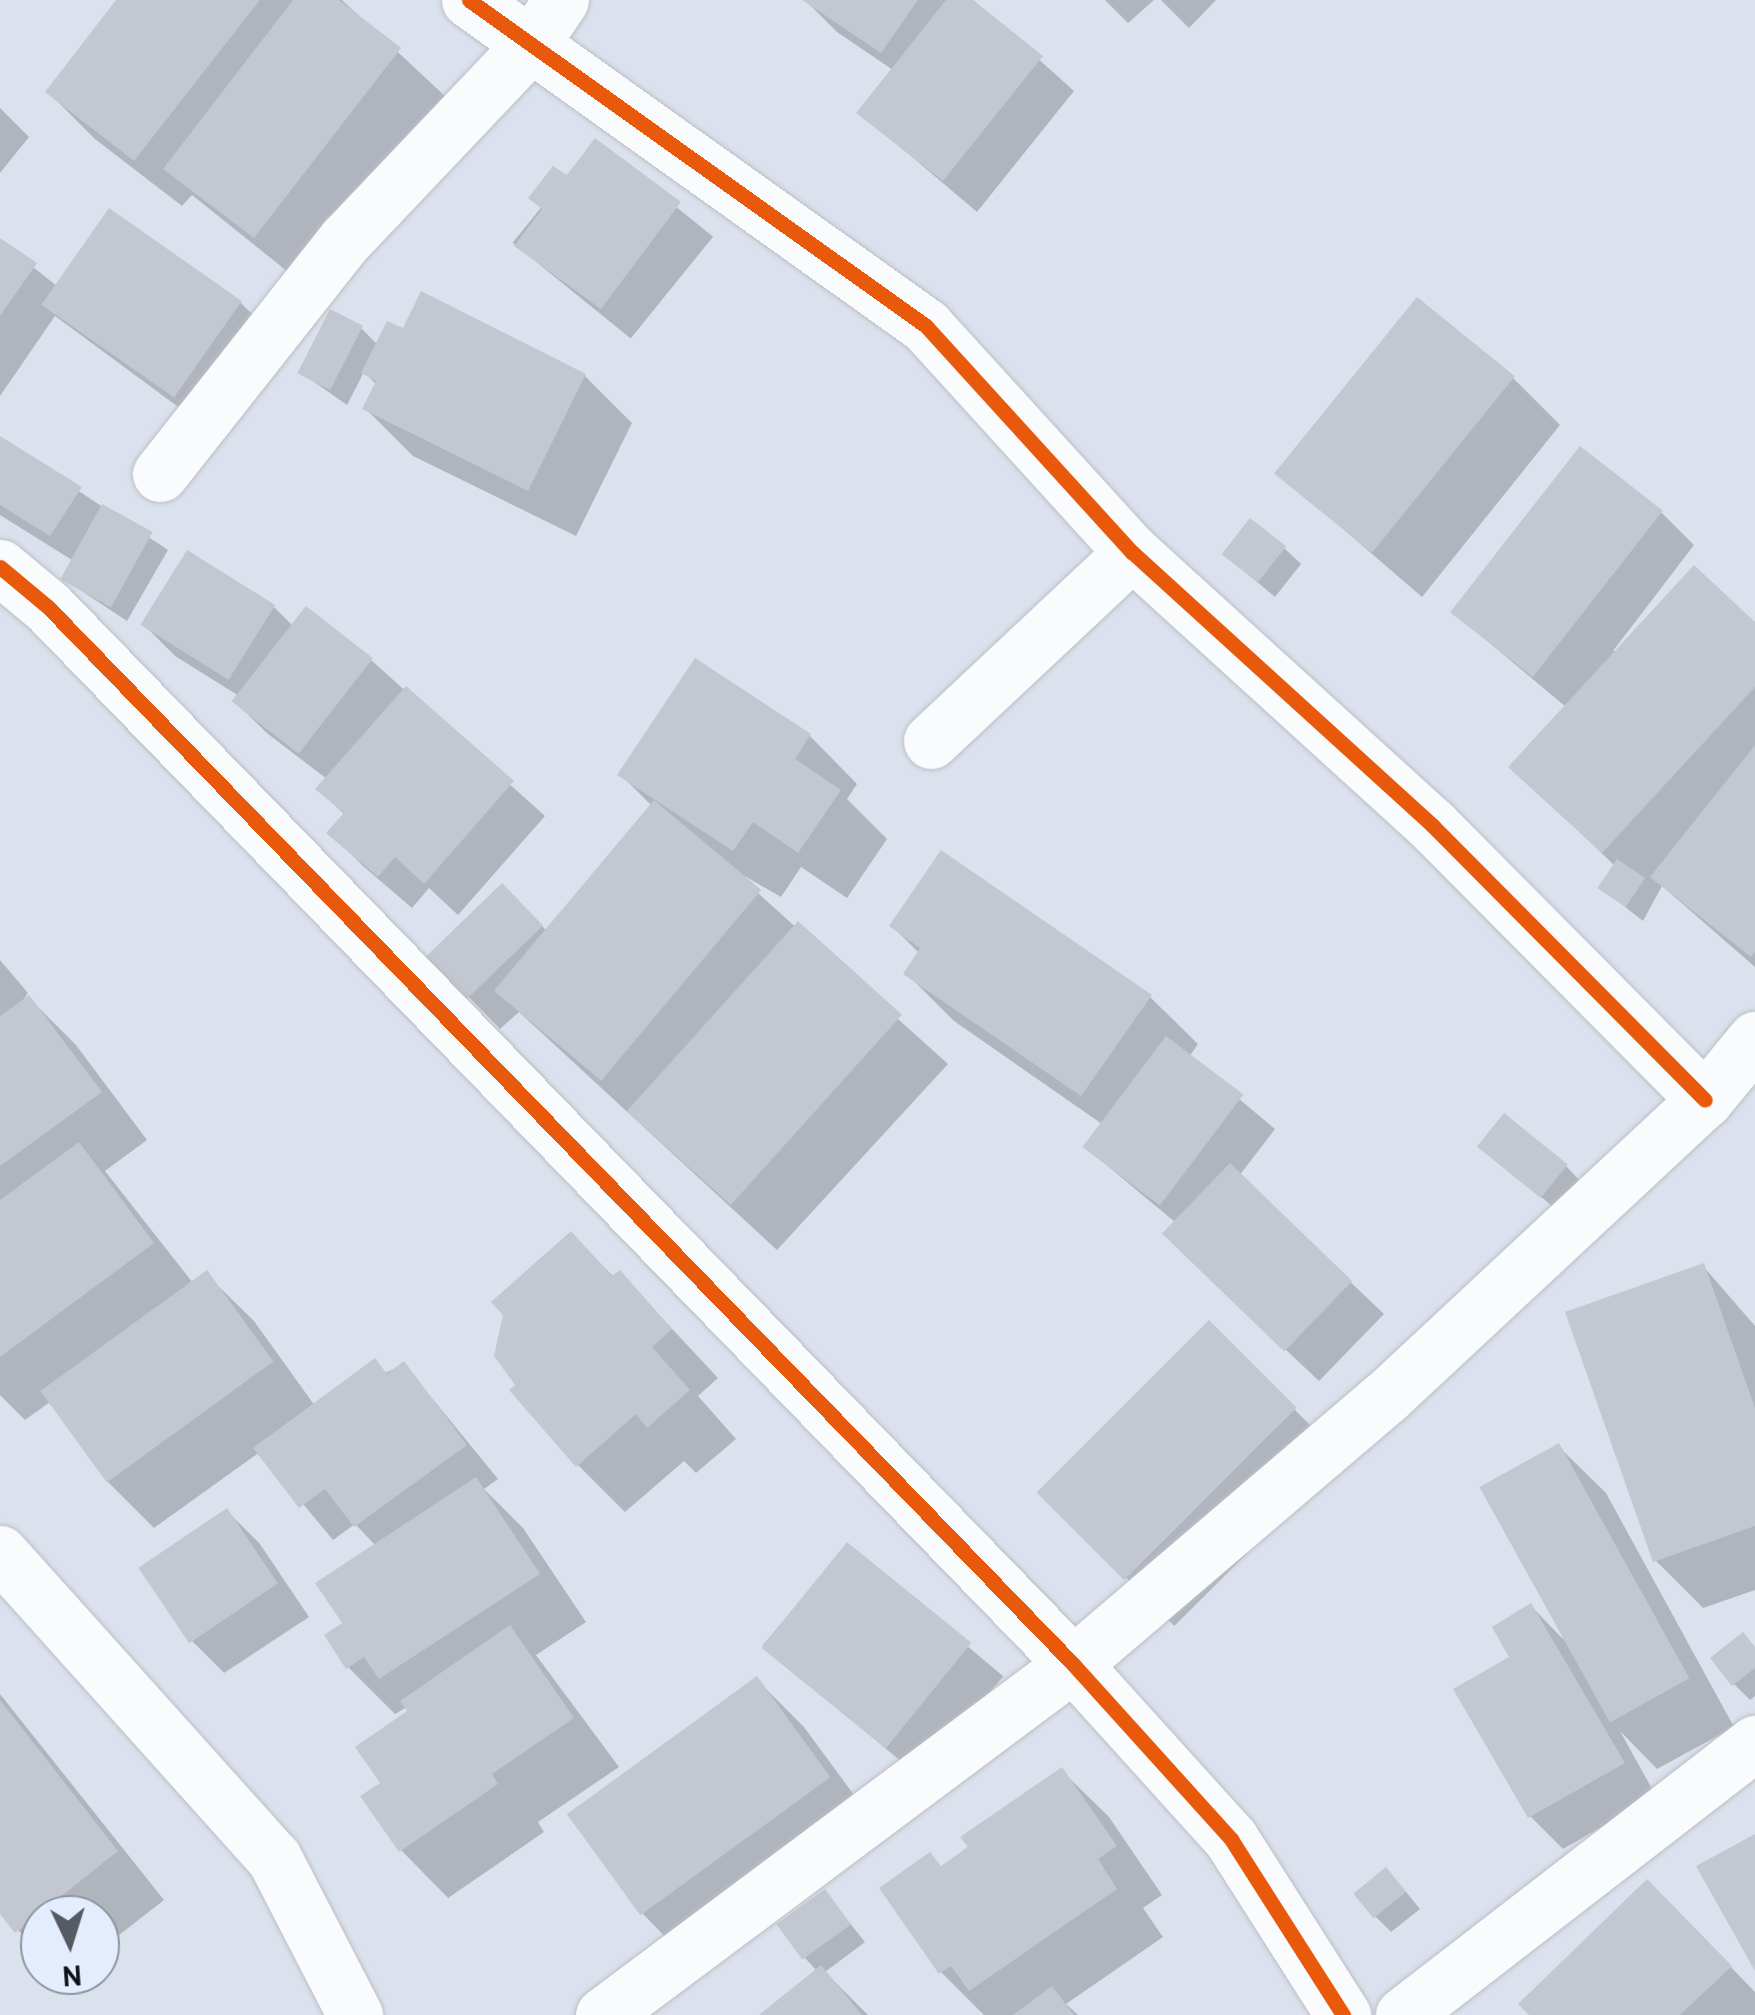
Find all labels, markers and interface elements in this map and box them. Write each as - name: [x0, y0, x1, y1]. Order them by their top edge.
- north arrow: [20, 1895, 120, 1995]
- text: N: [61, 1954, 83, 1992]

